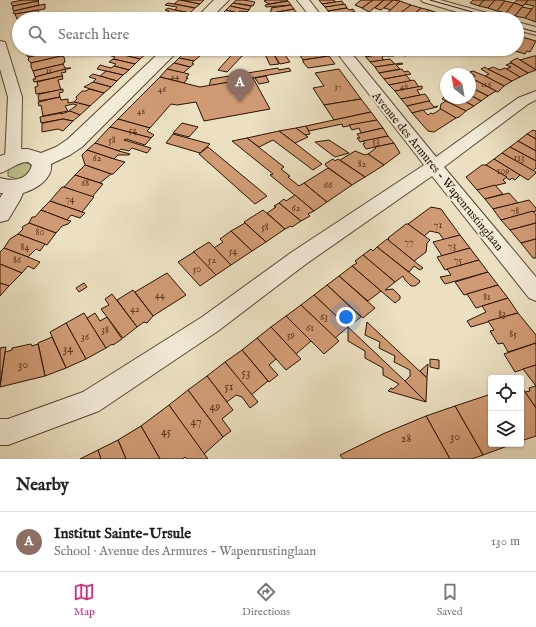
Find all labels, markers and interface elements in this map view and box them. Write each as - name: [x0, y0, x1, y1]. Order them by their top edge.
- search box: [12, 12, 524, 56]
- icon: search: [26, 23, 48, 45]
- text: Search here: [58, 25, 129, 44]
- house number: 15: [46, 65, 53, 76]
- north arrow: [440, 68, 476, 104]
- pin: A: [227, 69, 253, 102]
- house number: 44: [171, 71, 180, 82]
- house number: 116: [481, 79, 491, 90]
- house number: 37: [334, 81, 342, 92]
- house number: 48: [400, 81, 408, 92]
- house number: 46: [158, 84, 166, 95]
- street label: Avenue des Armures - Wapenrustinglaan: [367, 88, 507, 255]
- house number: 48: [137, 106, 145, 117]
- house number: 54: [129, 124, 137, 137]
- house number: 58: [108, 134, 116, 147]
- house number: 53: [372, 135, 380, 148]
- house number: 62: [93, 152, 102, 165]
- house number: 113: [513, 152, 525, 165]
- house number: 82: [358, 158, 367, 171]
- house number: 109: [497, 165, 509, 178]
- house number: 68: [81, 177, 89, 190]
- house number: 66: [324, 179, 333, 192]
- house number: 74: [65, 193, 75, 206]
- house number: 62: [292, 202, 301, 215]
- house number: 78: [511, 205, 519, 218]
- house number: 71: [434, 219, 442, 232]
- house number: 58: [261, 221, 269, 234]
- house number: 80: [36, 226, 44, 239]
- house number: 77: [404, 236, 414, 249]
- house number: 73: [448, 240, 456, 253]
- house number: 84: [21, 241, 30, 254]
- house number: 54: [229, 245, 237, 258]
- house number: 86: [13, 254, 22, 267]
- house number: 52: [208, 254, 216, 267]
- house number: 75: [454, 254, 463, 267]
- house number: 50: [193, 263, 201, 276]
- house number: 44: [155, 289, 165, 302]
- house number: 81: [483, 291, 491, 304]
- house number: 42: [130, 303, 140, 316]
- your location: [336, 307, 356, 327]
- house number: 83: [498, 308, 506, 321]
- house number: 63: [320, 311, 328, 324]
- house number: 61: [306, 322, 314, 335]
- house number: 38: [101, 324, 109, 337]
- house number: 85: [509, 328, 517, 341]
- house number: 59: [287, 329, 295, 342]
- house number: 36: [81, 331, 90, 344]
- house number: 34: [63, 341, 73, 356]
- house number: 30: [18, 357, 28, 372]
- house number: 53: [242, 365, 250, 380]
- map controls: [488, 375, 524, 447]
- button: locate: [488, 375, 524, 411]
- house number: 51: [225, 379, 233, 394]
- house number: 49: [209, 399, 221, 414]
- button: layers: [488, 411, 524, 447]
- house number: 47: [190, 414, 202, 429]
- house number: 45: [161, 424, 172, 439]
- house number: 30: [450, 429, 460, 444]
- house number: 28: [401, 431, 411, 446]
- text: Nearby: [16, 475, 69, 496]
- text: Institut Sainte-Ursule: [54, 524, 191, 543]
- text: A: [25, 533, 33, 550]
- text: 130 m: [491, 533, 520, 550]
- text: School · Avenue des Armures - Wapenrustinglaan: [54, 543, 316, 560]
- tab: Map: [73, 581, 95, 619]
- tab: Directions: [242, 581, 290, 619]
- tab: Saved: [437, 581, 463, 619]

